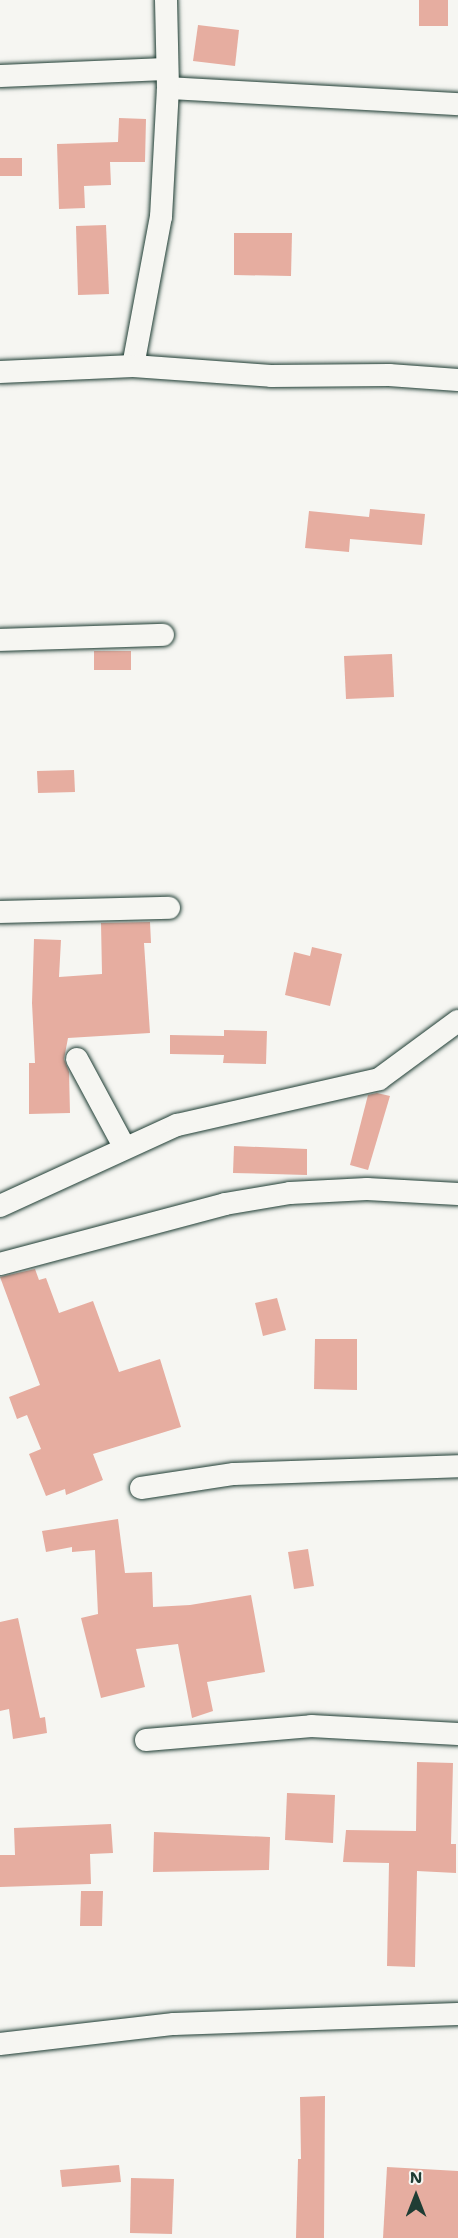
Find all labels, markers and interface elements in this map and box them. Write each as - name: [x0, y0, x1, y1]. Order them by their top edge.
- north arrow: [386, 2166, 446, 2226]
- text: N: [410, 2167, 422, 2188]

